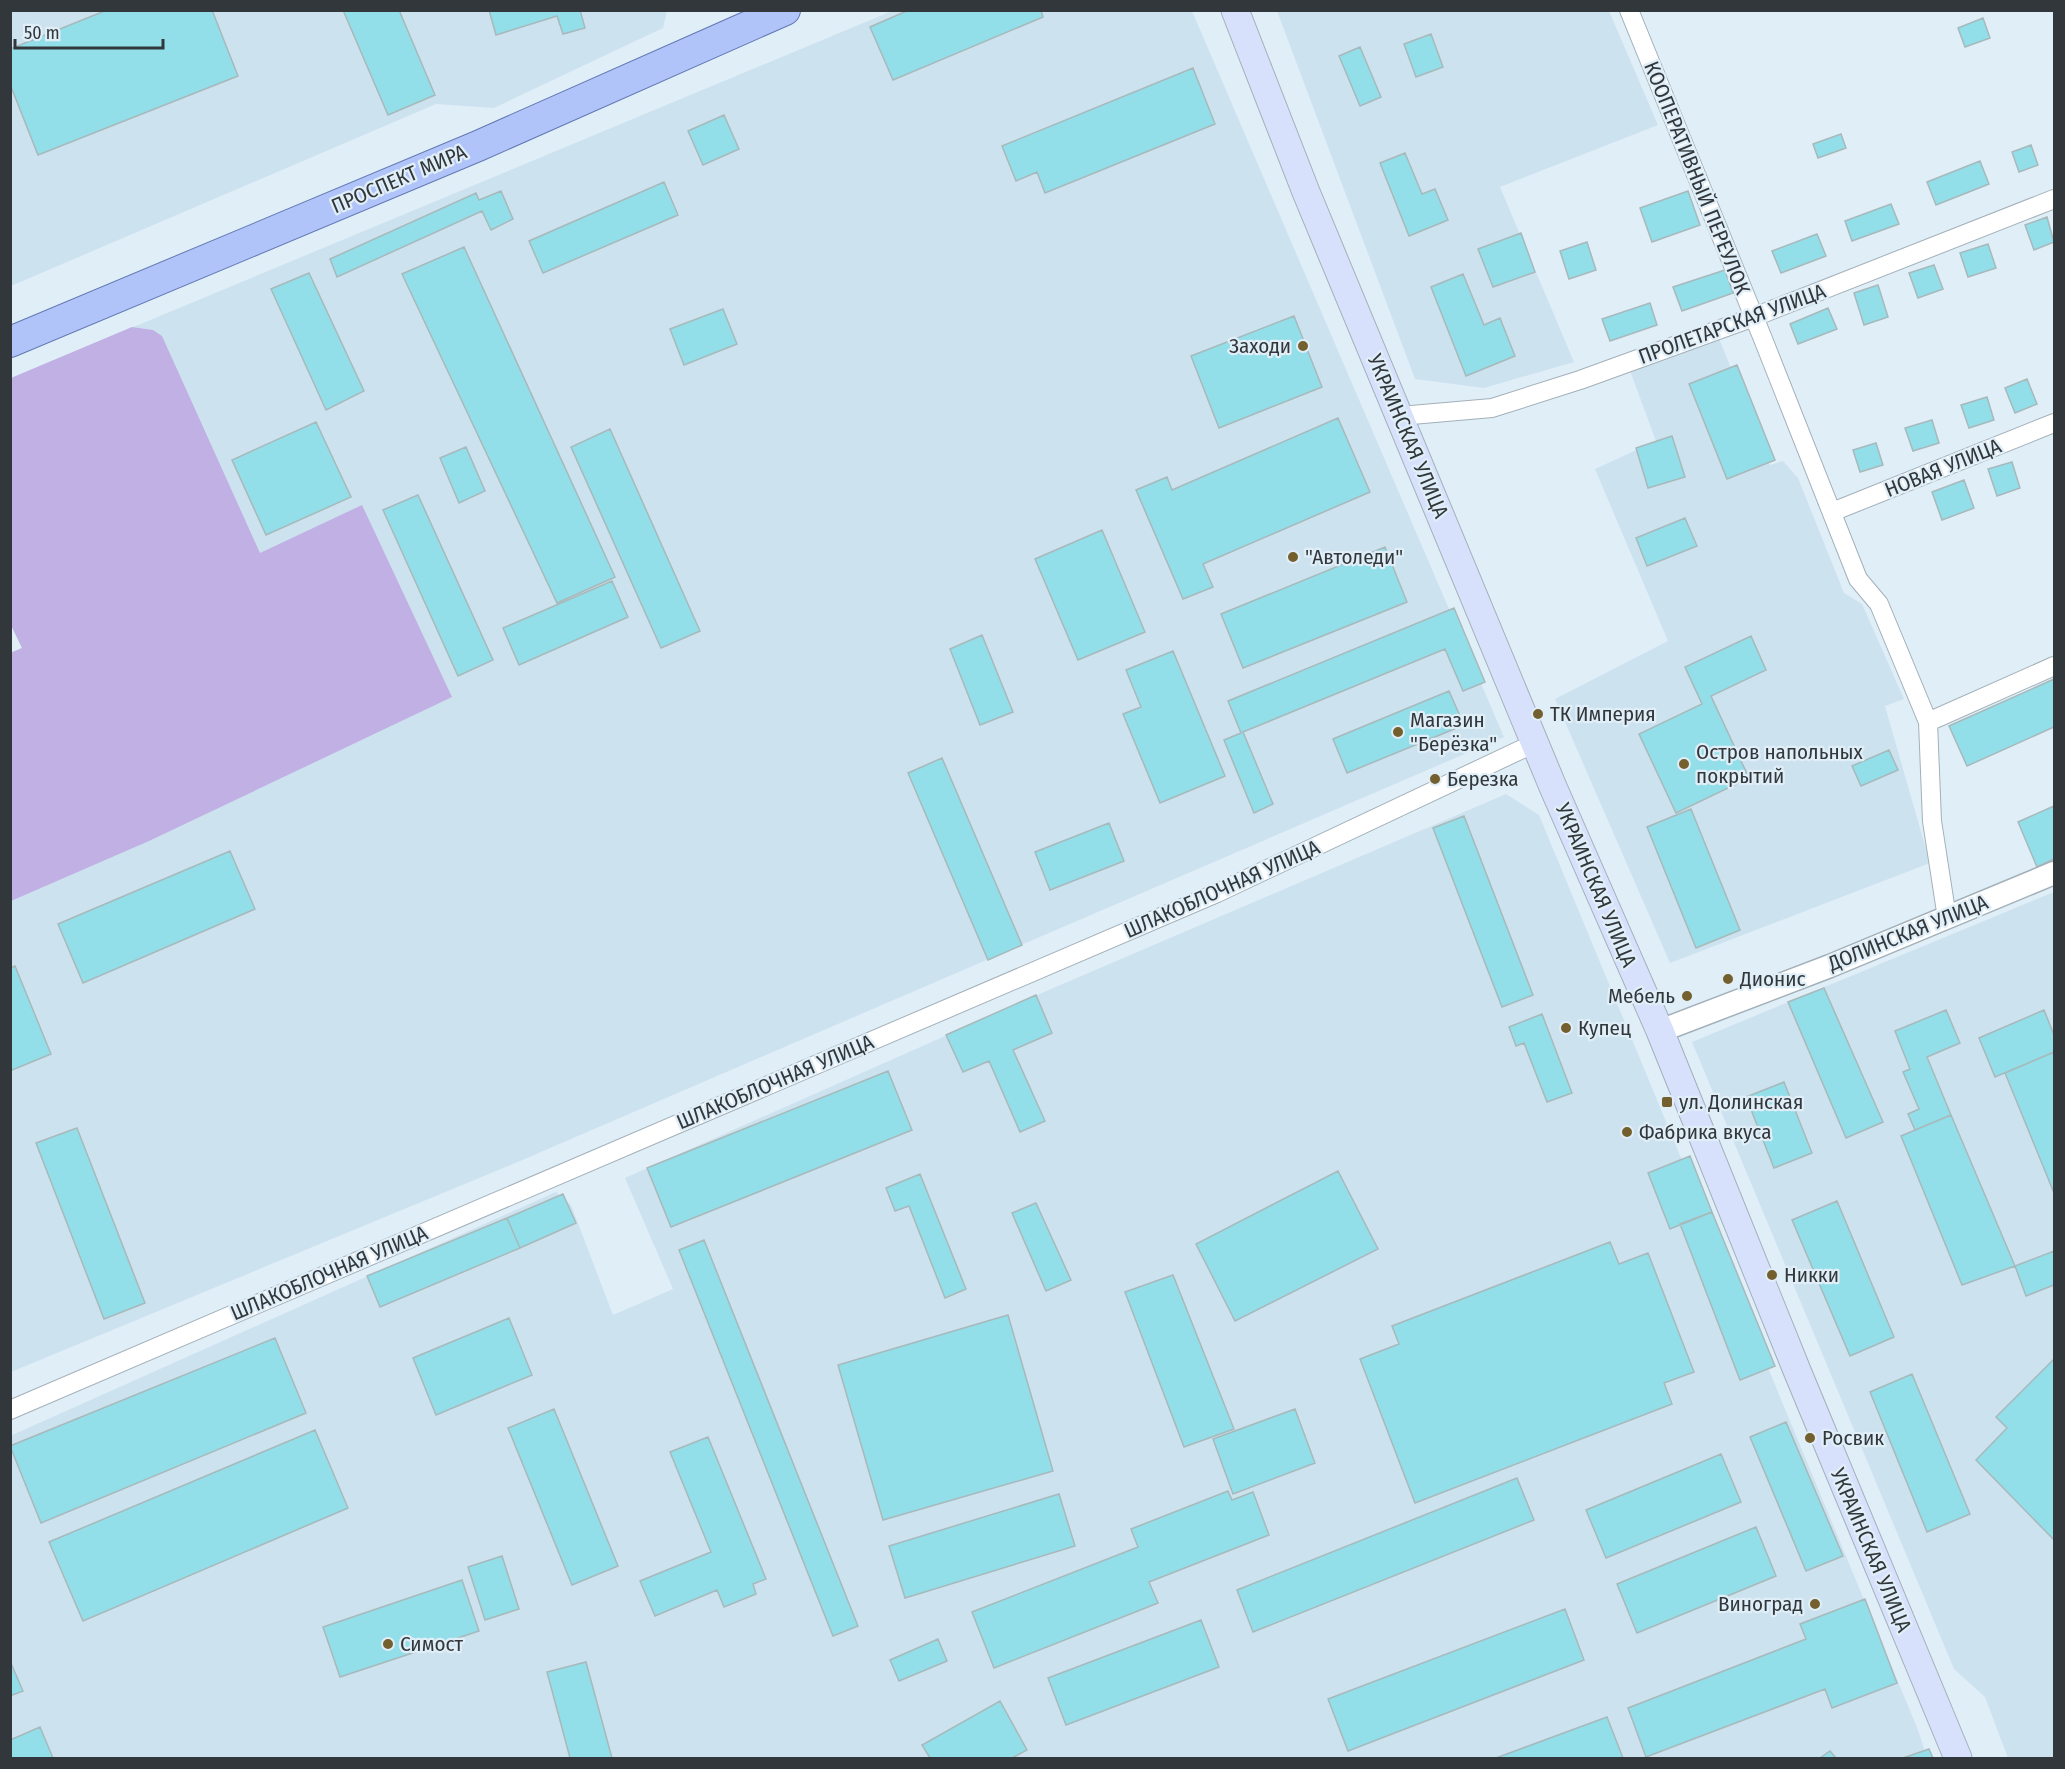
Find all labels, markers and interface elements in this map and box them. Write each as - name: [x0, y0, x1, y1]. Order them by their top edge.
- scale bar: [15, 12, 164, 50]
- text: 50 m: [24, 22, 60, 44]
- street label: КООПЕРАТИВНЫЙ ПЕРЕУЛОК: [1638, 58, 1756, 299]
- street label: ПРОСПЕКТ МИРА: [327, 139, 471, 219]
- street label: ПРОЛЕТАРСКАЯ УЛИЦА: [1635, 278, 1829, 370]
- place label: Заходи: [1229, 333, 1291, 359]
- marker: Заходи: [1296, 339, 1310, 353]
- street label: УКРАИНСКАЯ УЛИЦА: [1361, 349, 1454, 522]
- street label: НОВАЯ УЛИЦА: [1881, 433, 2005, 503]
- place label: "Автоледи": [1305, 544, 1403, 570]
- marker: "Автоледи": [1286, 550, 1300, 564]
- place label: ТК Империя: [1550, 701, 1656, 727]
- place label: Магазин "Берёзка": [1410, 707, 1497, 757]
- marker: ТК Империя: [1531, 707, 1545, 721]
- marker: Магазин "Берёзка": [1391, 725, 1405, 739]
- place label: Остров напольных покрытий: [1696, 739, 1864, 789]
- marker: Остров напольных покрытий: [1677, 757, 1691, 771]
- place label: Березка: [1447, 766, 1519, 792]
- marker: Березка: [1428, 772, 1442, 786]
- street label: УКРАИНСКАЯ УЛИЦА: [1549, 798, 1642, 971]
- street label: ШЛАКОБЛОЧНАЯ УЛИЦА: [1120, 834, 1324, 944]
- street label: ДОЛИНСКАЯ УЛИЦА: [1823, 889, 1992, 977]
- place label: Дионис: [1739, 966, 1805, 992]
- marker: Дионис: [1721, 972, 1735, 986]
- place label: Мебель: [1608, 983, 1675, 1009]
- marker: Мебель: [1680, 989, 1694, 1003]
- place label: Купец: [1578, 1015, 1631, 1041]
- marker: Купец: [1559, 1021, 1573, 1035]
- street label: ШЛАКОБЛОЧНАЯ УЛИЦА: [673, 1029, 877, 1135]
- place label: ул. Долинская: [1679, 1089, 1803, 1115]
- marker: ул. Долинская: [1660, 1095, 1674, 1109]
- place label: Фабрика вкуса: [1639, 1119, 1771, 1145]
- marker: Фабрика вкуса: [1620, 1125, 1634, 1139]
- street label: ШЛАКОБЛОЧНАЯ УЛИЦА: [227, 1220, 431, 1326]
- place label: Никки: [1784, 1262, 1839, 1288]
- marker: Никки: [1765, 1268, 1779, 1282]
- place label: Росвик: [1822, 1425, 1884, 1451]
- marker: Росвик: [1803, 1431, 1817, 1445]
- street label: УКРАИНСКАЯ УЛИЦА: [1824, 1463, 1917, 1636]
- place label: Виноград: [1718, 1591, 1803, 1617]
- marker: Виноград: [1808, 1597, 1822, 1611]
- place label: Симост: [400, 1631, 463, 1657]
- marker: Симост: [381, 1637, 395, 1651]

